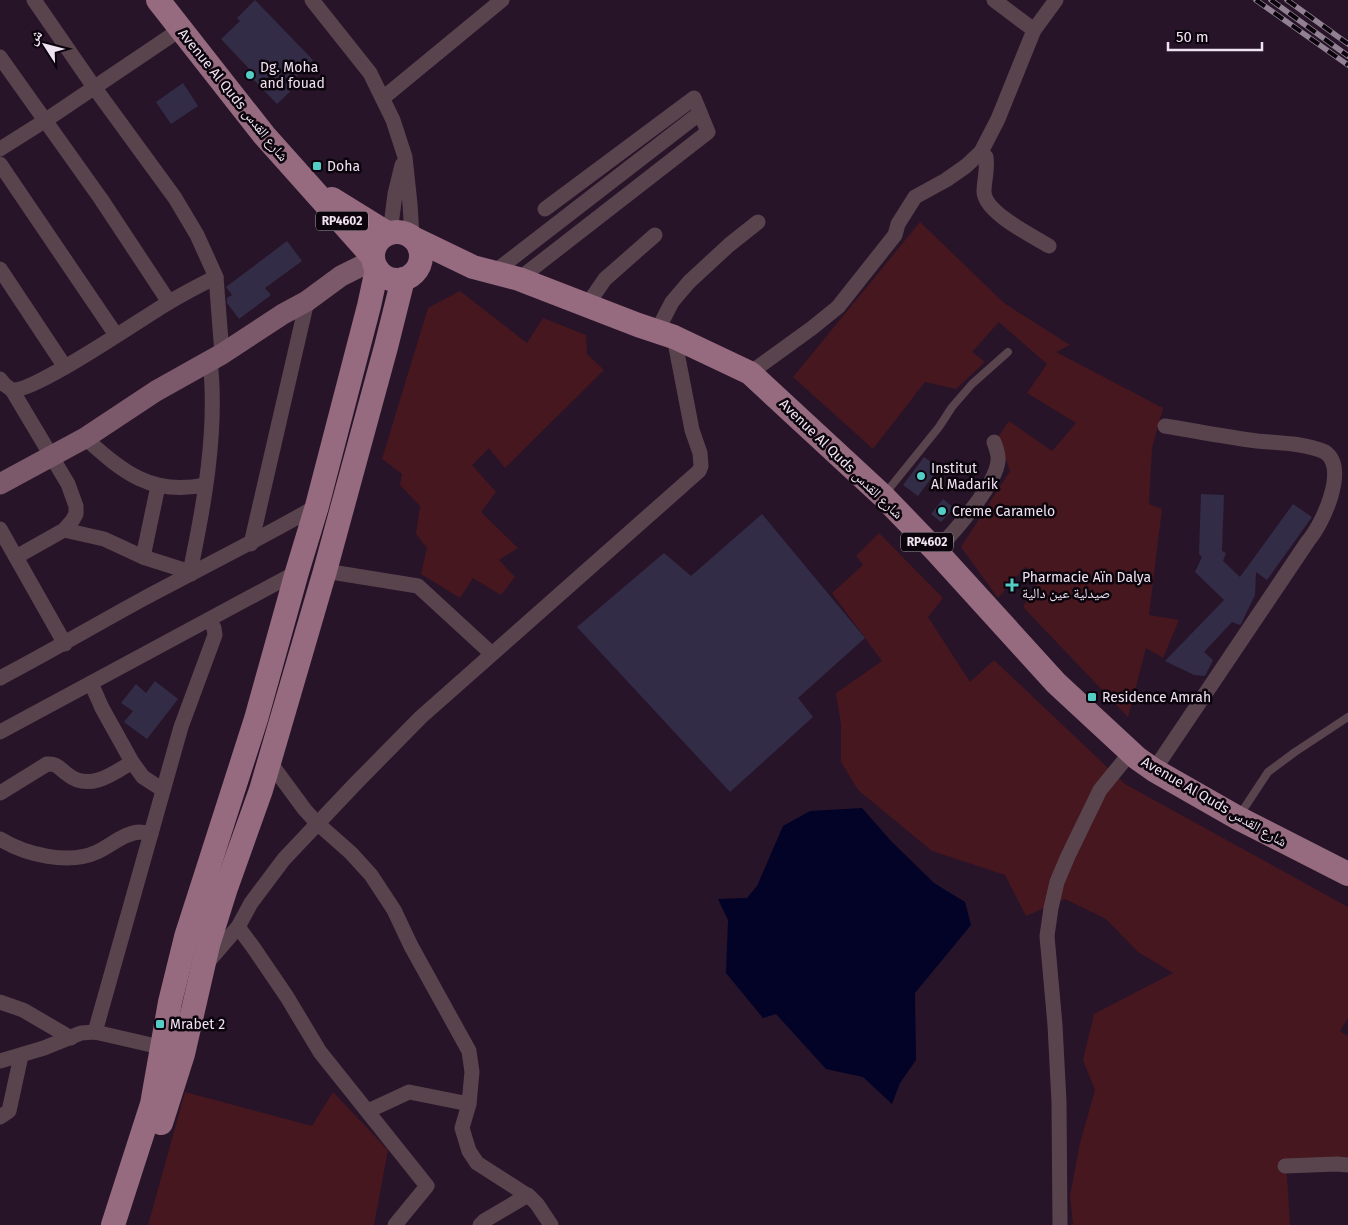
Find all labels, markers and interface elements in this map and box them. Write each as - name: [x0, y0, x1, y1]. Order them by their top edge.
- north arrow: [20, 20, 70, 70]
- scale bar: [1168, 20, 1262, 52]
- street label: Avenue Al Quds شارع القدس: [174, 25, 292, 165]
- text: ش: [24, 27, 46, 49]
- text: 50 m: [1176, 28, 1209, 46]
- place label: Dg. Moha and fouad: [260, 59, 325, 92]
- marker: Dg. Moha and fouad: [244, 69, 256, 81]
- place label: Doha: [327, 158, 360, 175]
- marker: Doha: [311, 160, 323, 172]
- road number: RP4602: [316, 212, 368, 230]
- street label: Avenue Al Quds شارع القدس: [775, 395, 906, 523]
- place label: Institut Al Madarik: [931, 460, 999, 493]
- marker: Institut Al Madarik: [915, 470, 927, 482]
- place label: Creme Caramelo: [952, 503, 1055, 520]
- marker: Creme Caramelo: [936, 505, 948, 517]
- road number: RP4602: [901, 532, 953, 552]
- place label: Pharmacie Aïn Dalya صيدلية عين دالية: [1022, 569, 1151, 602]
- marker: Pharmacie Aïn Dalya صيدلية عين دالية: [1006, 579, 1018, 591]
- place label: Residence Amrah: [1102, 689, 1211, 706]
- marker: Residence Amrah: [1086, 691, 1098, 703]
- street label: Avenue Al Quds شارع القدس: [1138, 753, 1290, 852]
- place label: Mrabet 2: [170, 1016, 225, 1033]
- marker: Mrabet 2: [154, 1018, 166, 1030]

